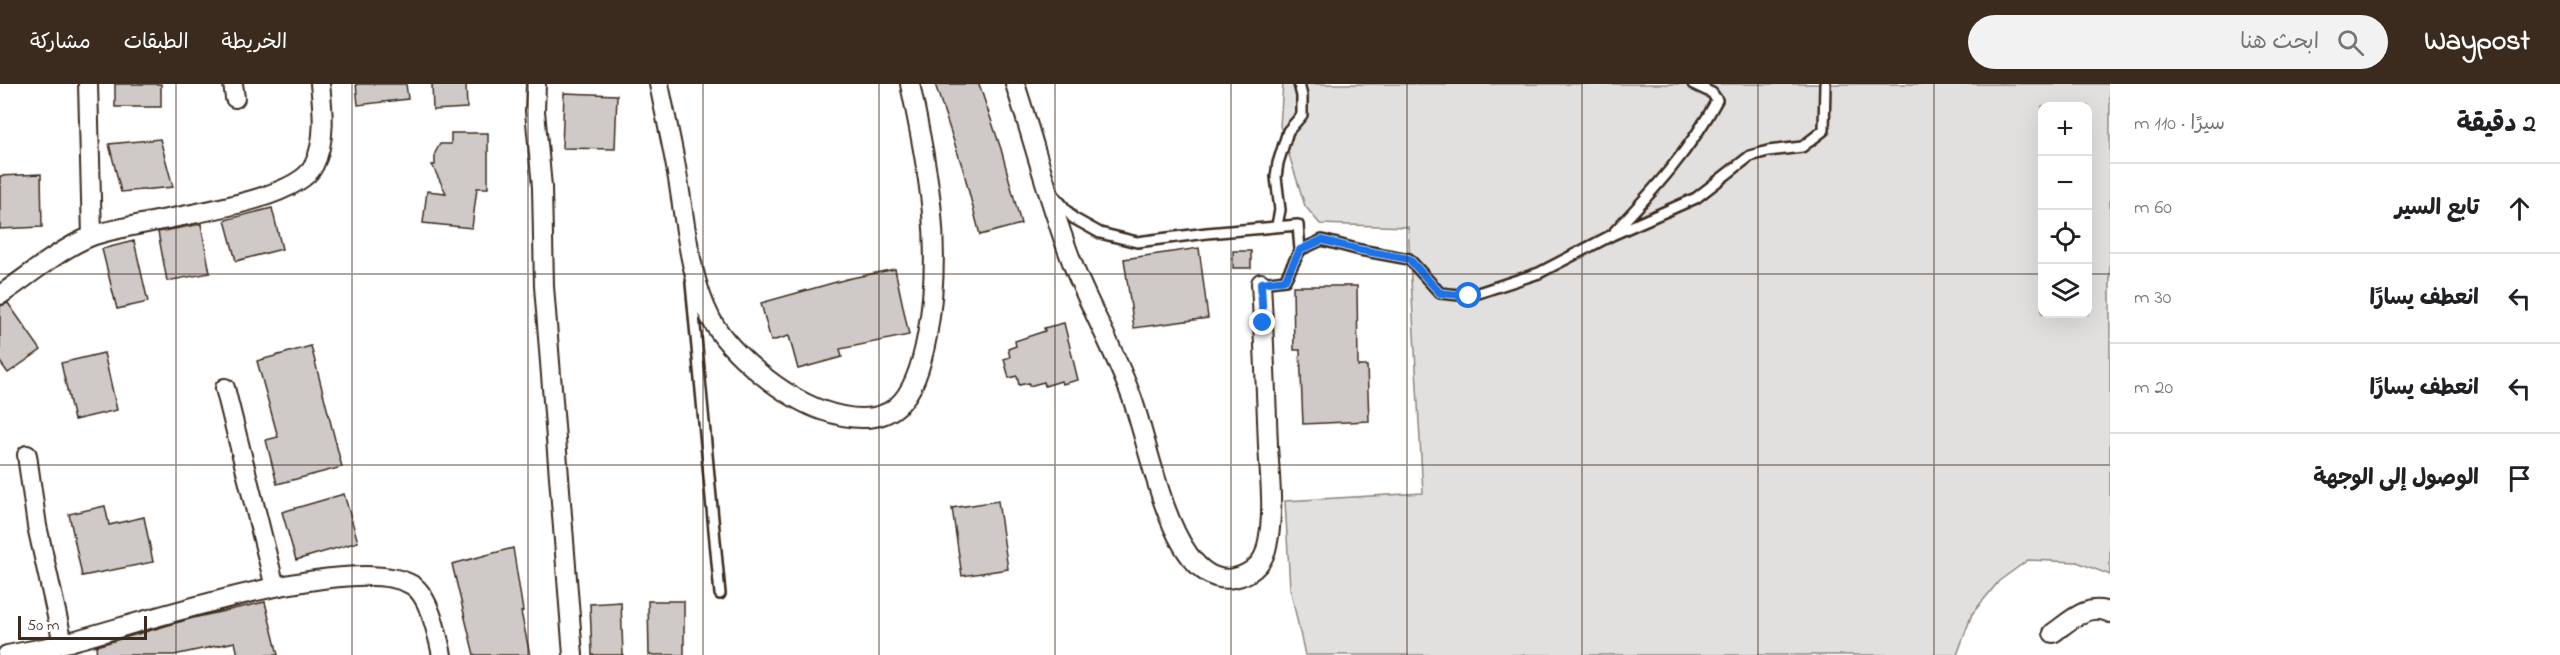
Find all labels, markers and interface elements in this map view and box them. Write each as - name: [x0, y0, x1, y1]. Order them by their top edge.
- search box: [1968, 15, 2388, 69]
- text: Waypost: [2424, 22, 2530, 63]
- icon: search: [2334, 26, 2367, 59]
- text: ابحث هنا: [2240, 27, 2319, 59]
- text: مشاركة: [30, 28, 91, 58]
- text: الطبقات: [124, 28, 189, 58]
- text: الخريطة: [222, 28, 287, 58]
- map controls: [2038, 102, 2092, 318]
- button: +: [2038, 102, 2092, 156]
- text: 2 دقيقة: [2457, 106, 2536, 144]
- text: سيرًا · 110 m: [2134, 110, 2225, 139]
- button: −: [2038, 156, 2092, 210]
- icon: ahead: [2503, 192, 2536, 225]
- text: تابع السير: [2395, 193, 2479, 225]
- text: 60 m: [2134, 194, 2172, 223]
- button: locate: [2038, 210, 2092, 264]
- button: layers: [2038, 264, 2092, 318]
- route start: [1455, 282, 1481, 308]
- icon: left: [2503, 282, 2536, 315]
- text: انعطف يسارًا: [2370, 283, 2479, 315]
- text: 30 m: [2134, 284, 2171, 313]
- route end: [1249, 309, 1275, 335]
- icon: left: [2503, 372, 2536, 405]
- text: انعطف يسارًا: [2370, 373, 2479, 405]
- text: 20 m: [2134, 374, 2173, 403]
- icon: arrive: [2503, 462, 2536, 495]
- text: الوصول إلى الوجهة: [2313, 463, 2479, 495]
- scale bar: [18, 613, 147, 640]
- text: 50 m: [27, 614, 59, 638]

